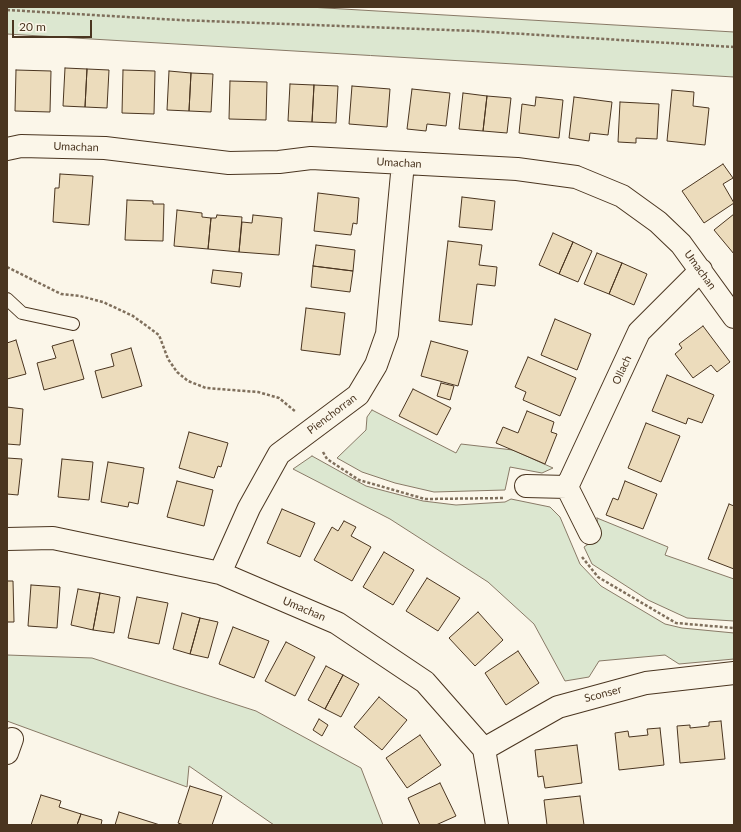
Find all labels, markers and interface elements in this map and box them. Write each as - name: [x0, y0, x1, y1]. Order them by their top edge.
- scale bar: [14, 12, 94, 38]
- text: 20 m: [19, 19, 46, 34]
- street label: Umachan: [53, 140, 99, 154]
- street label: Umachan: [376, 155, 422, 171]
- street label: Umachan: [681, 248, 719, 292]
- street label: Ollach: [610, 353, 634, 387]
- street label: Pienchorran: [305, 391, 359, 437]
- street label: Umachan: [281, 594, 327, 624]
- street label: Sconser: [583, 683, 623, 705]

